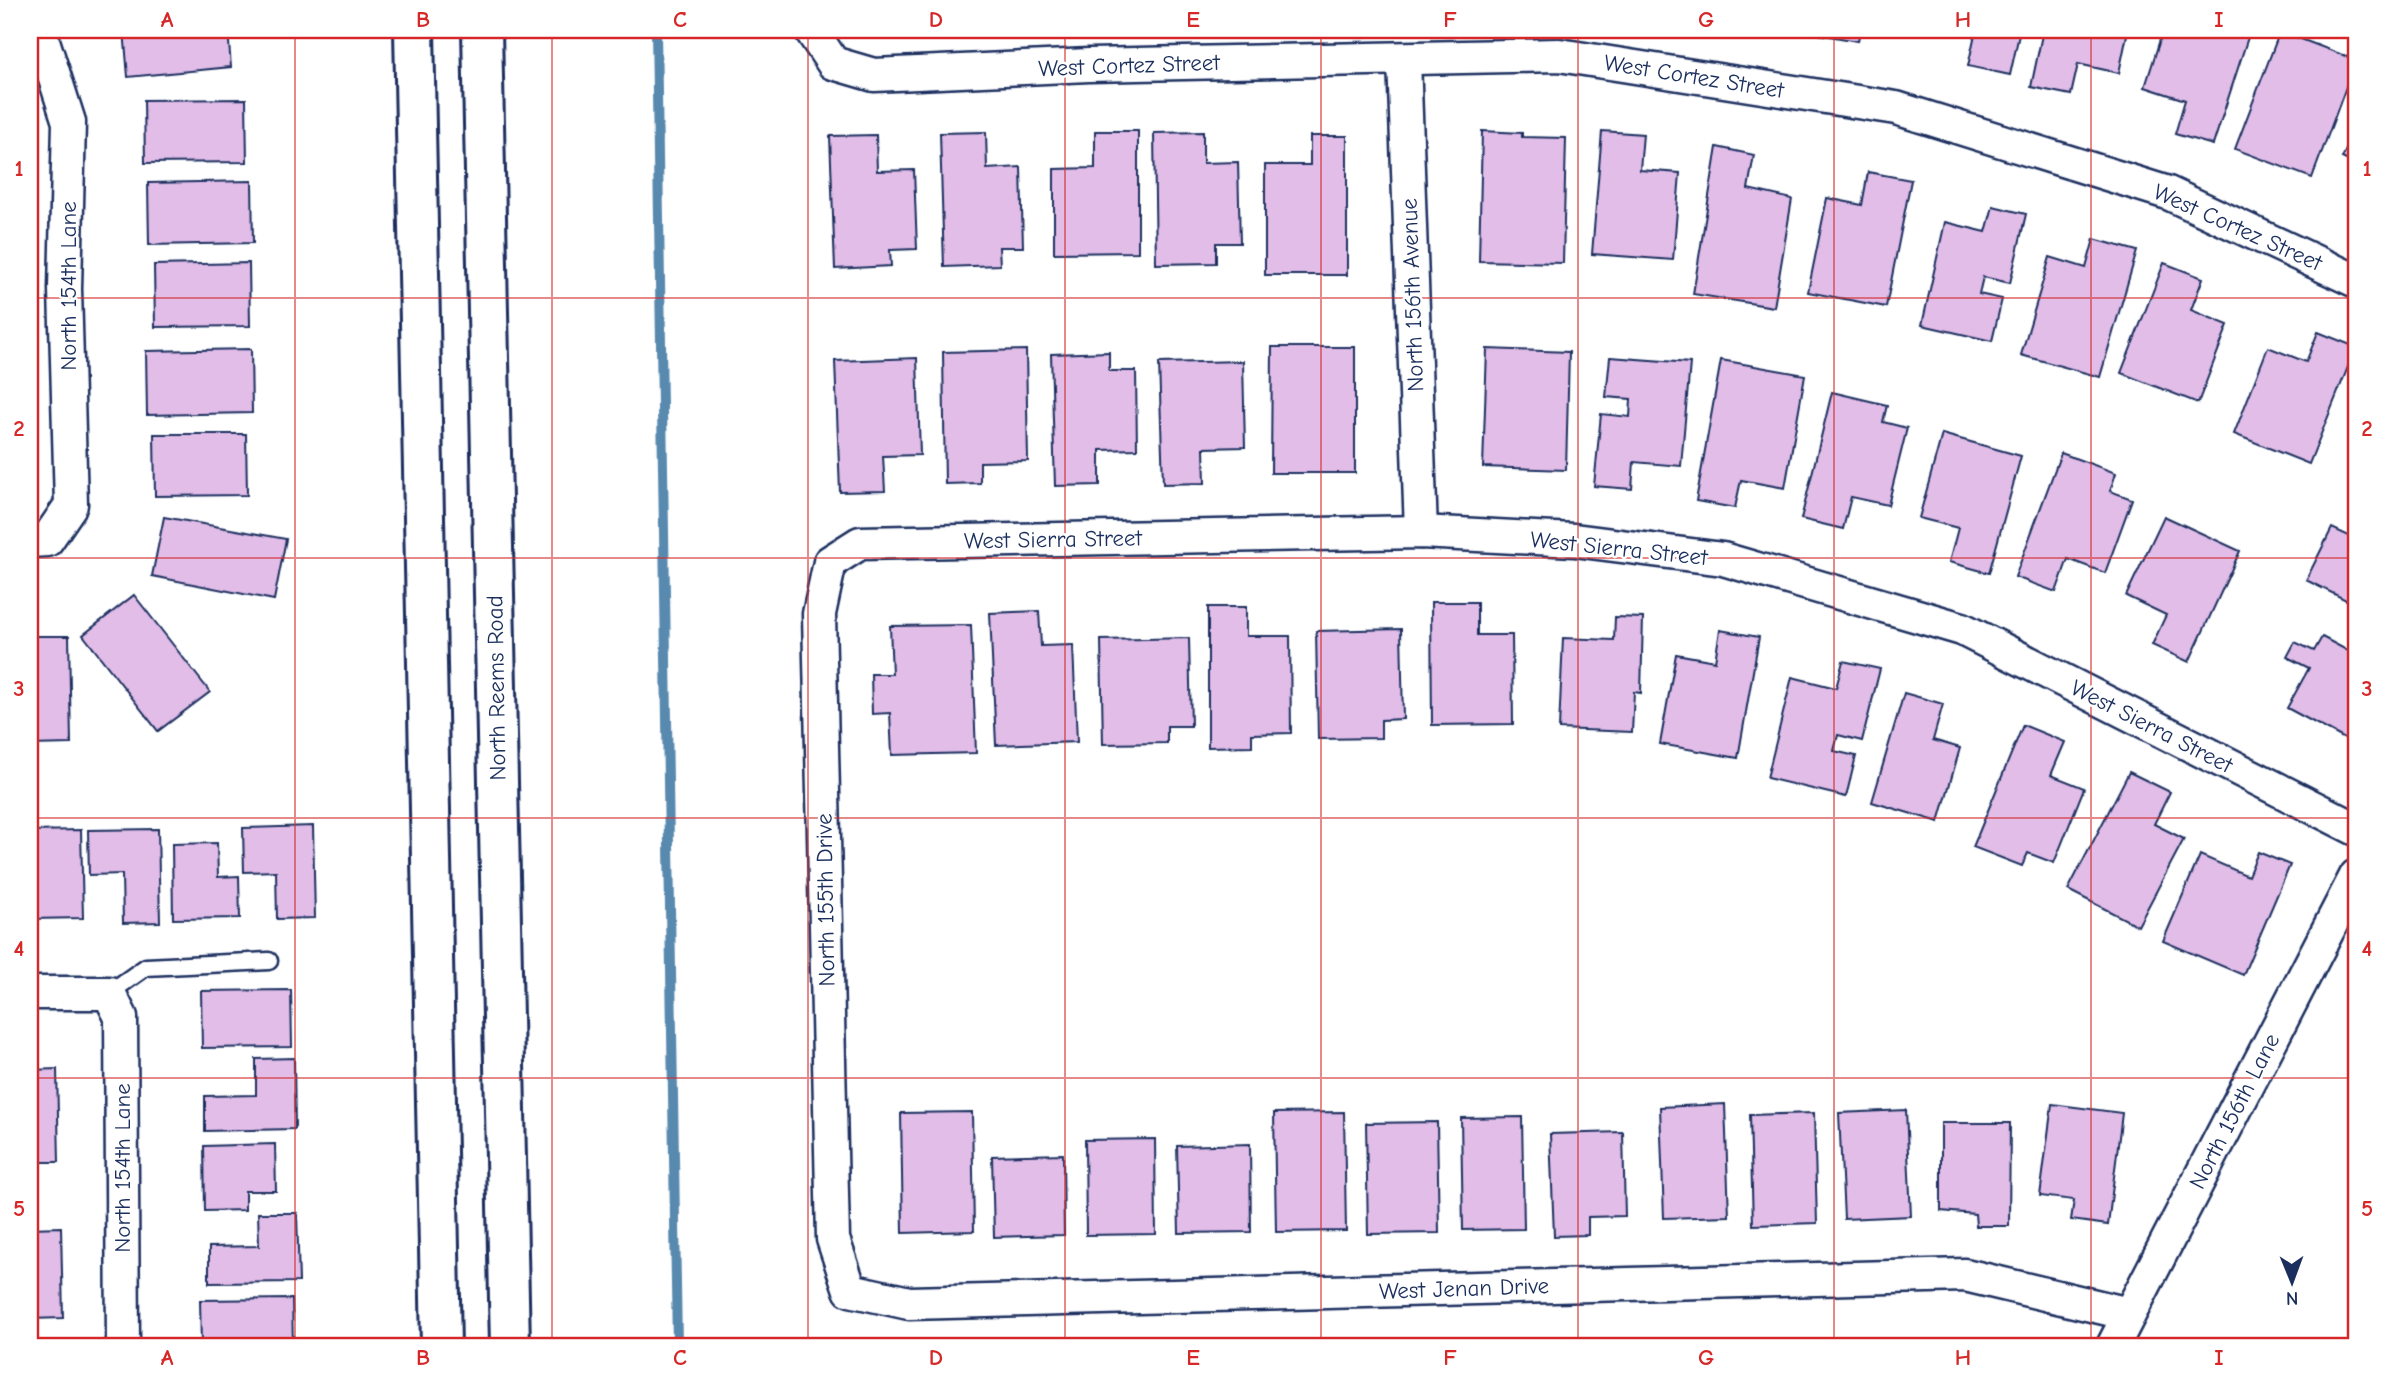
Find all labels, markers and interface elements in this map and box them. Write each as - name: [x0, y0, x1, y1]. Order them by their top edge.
- text: A: [161, 6, 174, 33]
- text: B: [416, 6, 430, 33]
- text: C: [673, 6, 687, 33]
- text: D: [929, 6, 943, 33]
- text: E: [1186, 6, 1200, 33]
- text: F: [1443, 6, 1457, 33]
- text: G: [1698, 6, 1714, 33]
- text: H: [1955, 6, 1971, 33]
- text: I: [2214, 6, 2224, 33]
- street label: West Cortez Street: [1038, 49, 1222, 82]
- street label: West Cortez Street: [1602, 49, 1787, 104]
- text: 1: [14, 155, 24, 182]
- text: 1: [2362, 155, 2372, 182]
- street label: West Cortez Street: [2149, 178, 2328, 277]
- street label: North 156th Avenue: [1396, 198, 1429, 392]
- street label: North 154th Lane: [55, 201, 82, 371]
- text: 2: [13, 415, 25, 442]
- text: 2: [2361, 415, 2373, 442]
- street label: West Sierra Street: [964, 524, 1144, 555]
- street label: West Sierra Street: [1529, 526, 1710, 571]
- street label: North Reems Road: [481, 595, 512, 781]
- street label: West Sierra Street: [2066, 674, 2239, 780]
- text: 3: [13, 675, 25, 702]
- text: 3: [2361, 675, 2373, 702]
- street label: North 155th Drive: [810, 813, 841, 987]
- text: 4: [14, 935, 25, 962]
- text: 4: [2362, 935, 2373, 962]
- street label: North 156th Lane: [2184, 1029, 2285, 1193]
- street label: North 154th Lane: [109, 1083, 136, 1253]
- text: 5: [13, 1195, 25, 1222]
- text: 5: [2361, 1195, 2373, 1222]
- north arrow: [2256, 1246, 2326, 1316]
- street label: West Jenan Drive: [1378, 1272, 1550, 1305]
- text: N: [2286, 1287, 2299, 1309]
- text: A: [161, 1344, 174, 1371]
- text: B: [416, 1344, 430, 1371]
- text: C: [673, 1344, 687, 1371]
- text: D: [929, 1344, 943, 1371]
- text: E: [1186, 1344, 1200, 1371]
- text: F: [1443, 1344, 1457, 1371]
- text: G: [1698, 1344, 1714, 1371]
- text: H: [1955, 1344, 1971, 1371]
- text: I: [2214, 1344, 2224, 1371]

